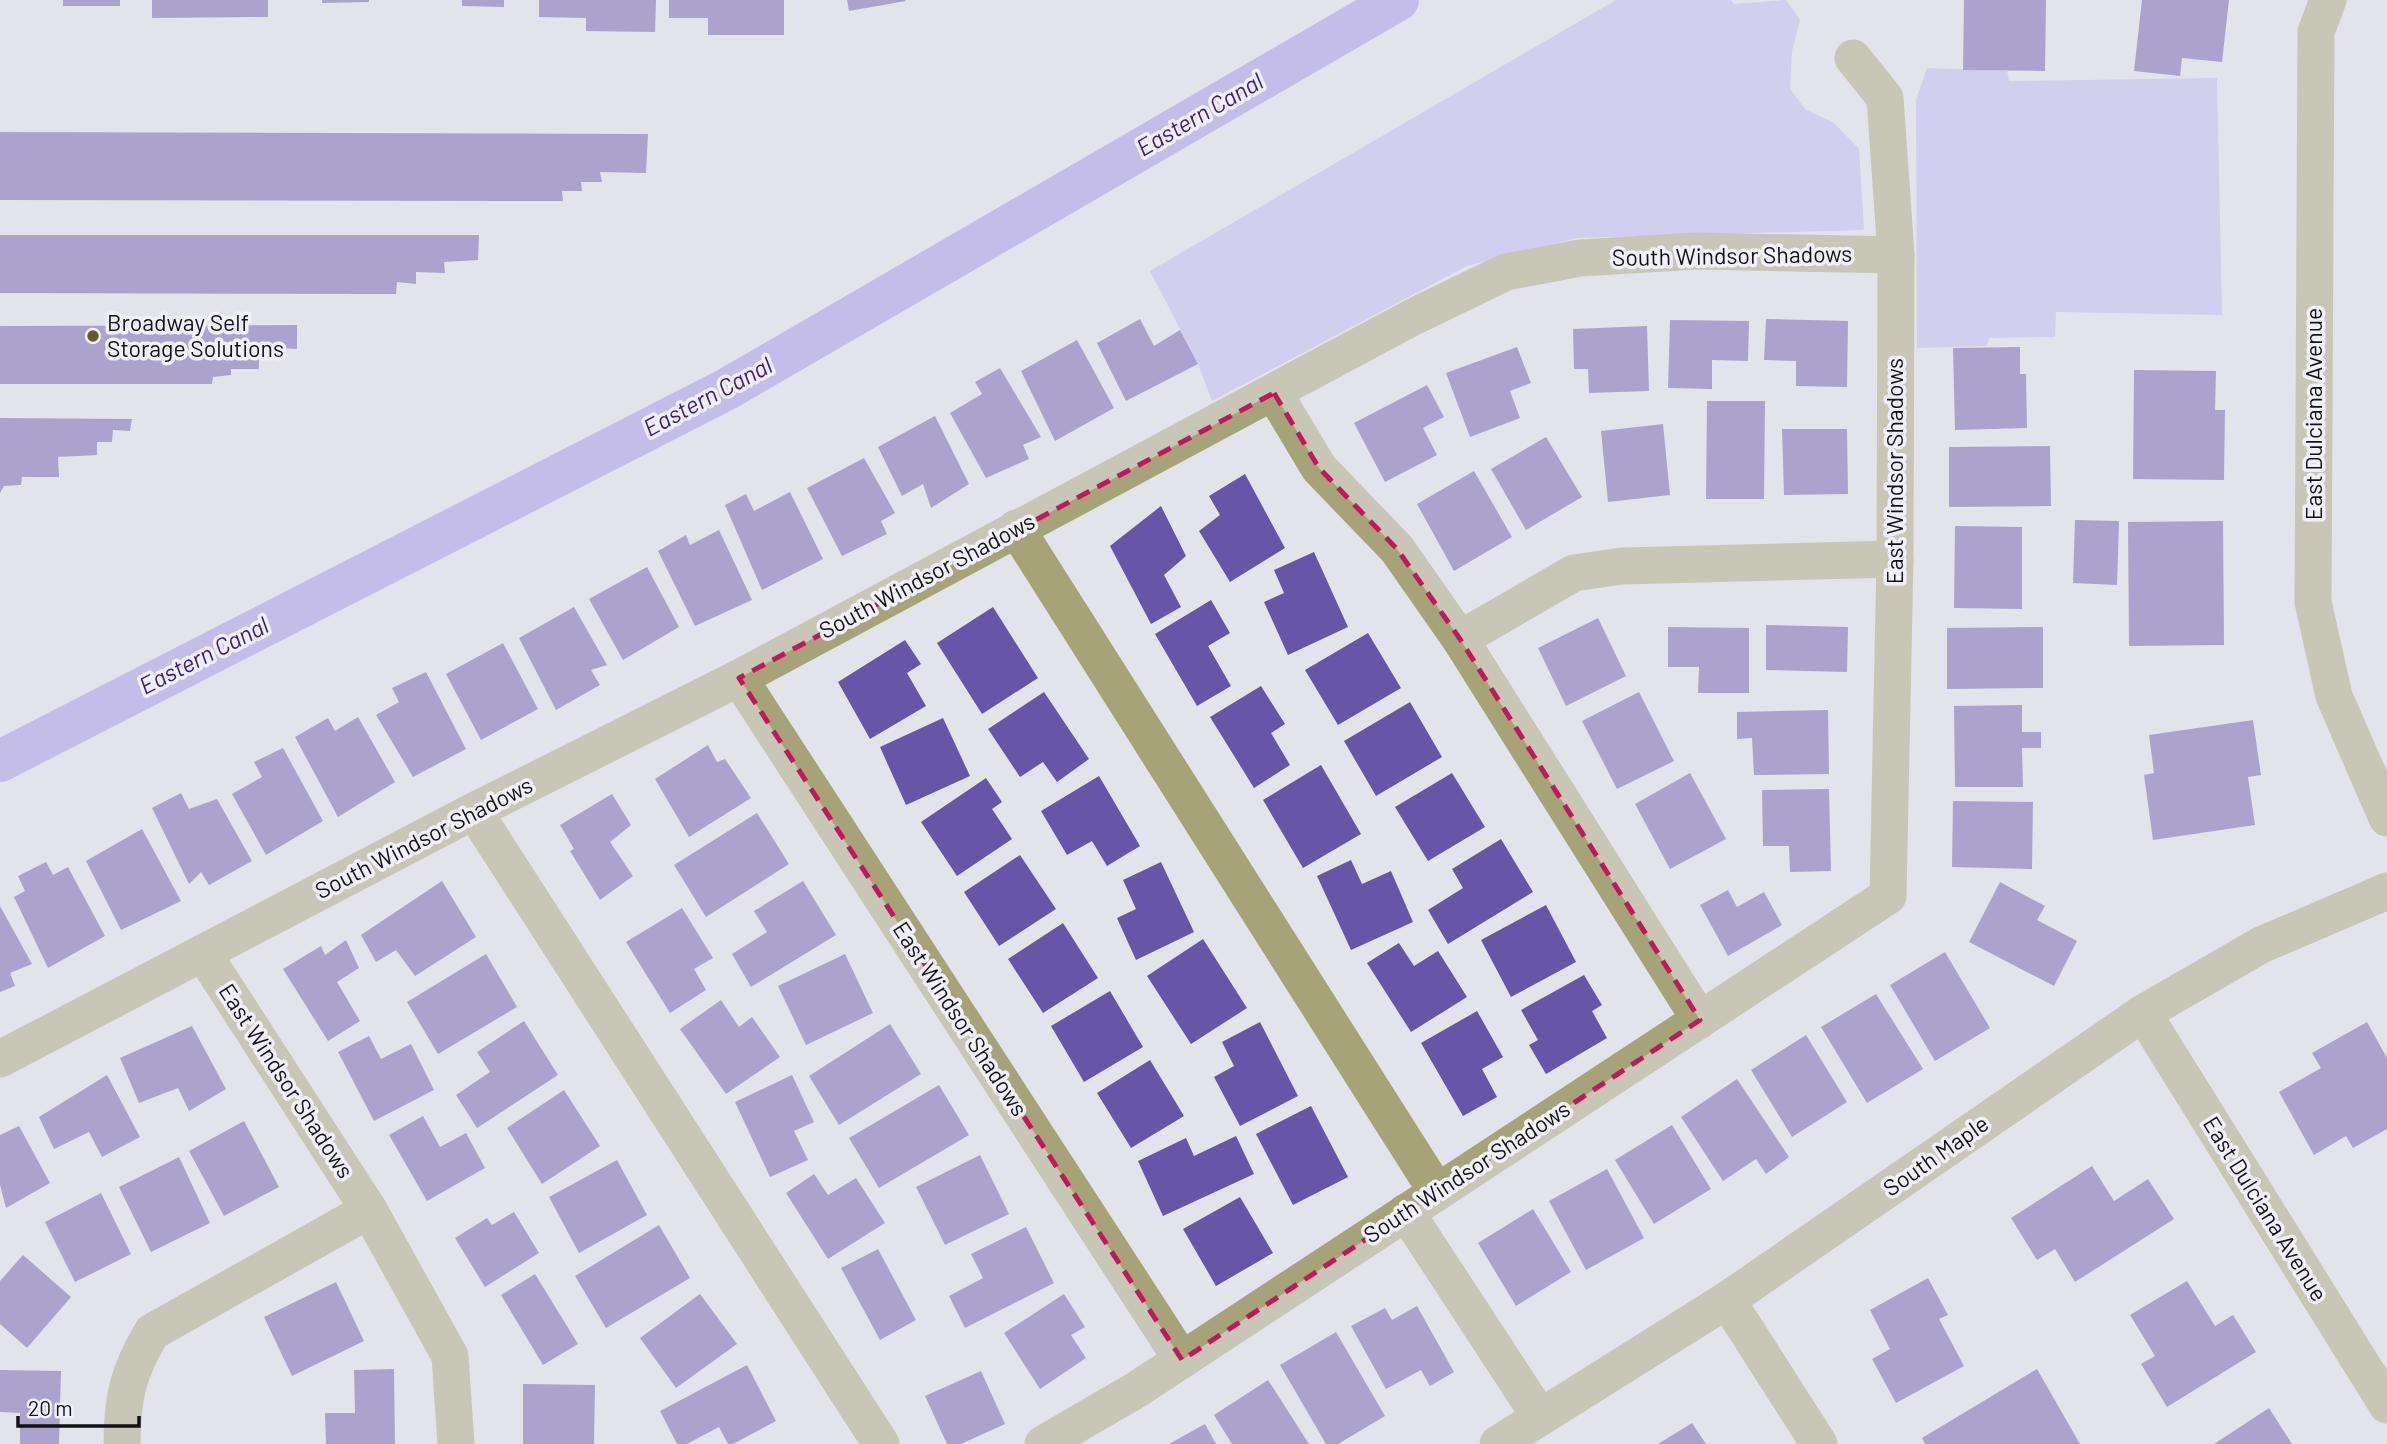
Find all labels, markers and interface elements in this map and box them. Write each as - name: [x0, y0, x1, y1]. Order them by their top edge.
- water label: Eastern Canal: [1131, 65, 1268, 162]
- street label: South Windsor Shadows: [1612, 239, 1852, 271]
- place label: Broadway Self Storage Solutions: [107, 308, 284, 362]
- street label: East Dulciana Avenue: [2299, 308, 2327, 520]
- marker: Broadway Self Storage Solutions: [85, 328, 101, 344]
- water label: Eastern Canal: [638, 349, 777, 442]
- street label: East Windsor Shadows: [1880, 358, 1908, 584]
- street label: South Windsor Shadows: [814, 506, 1039, 644]
- water label: Eastern Canal: [134, 609, 273, 700]
- street label: South Windsor Shadows: [310, 770, 537, 904]
- street label: East Windsor Shadows: [887, 916, 1034, 1121]
- street label: East Windsor Shadows: [213, 978, 360, 1183]
- street label: South Windsor Shadows: [1358, 1094, 1575, 1248]
- street label: South Maple: [1877, 1109, 1993, 1202]
- street label: East Dulciana Avenue: [2198, 1111, 2334, 1306]
- scale bar: [18, 1384, 138, 1428]
- text: 20 m: [28, 1395, 73, 1420]

